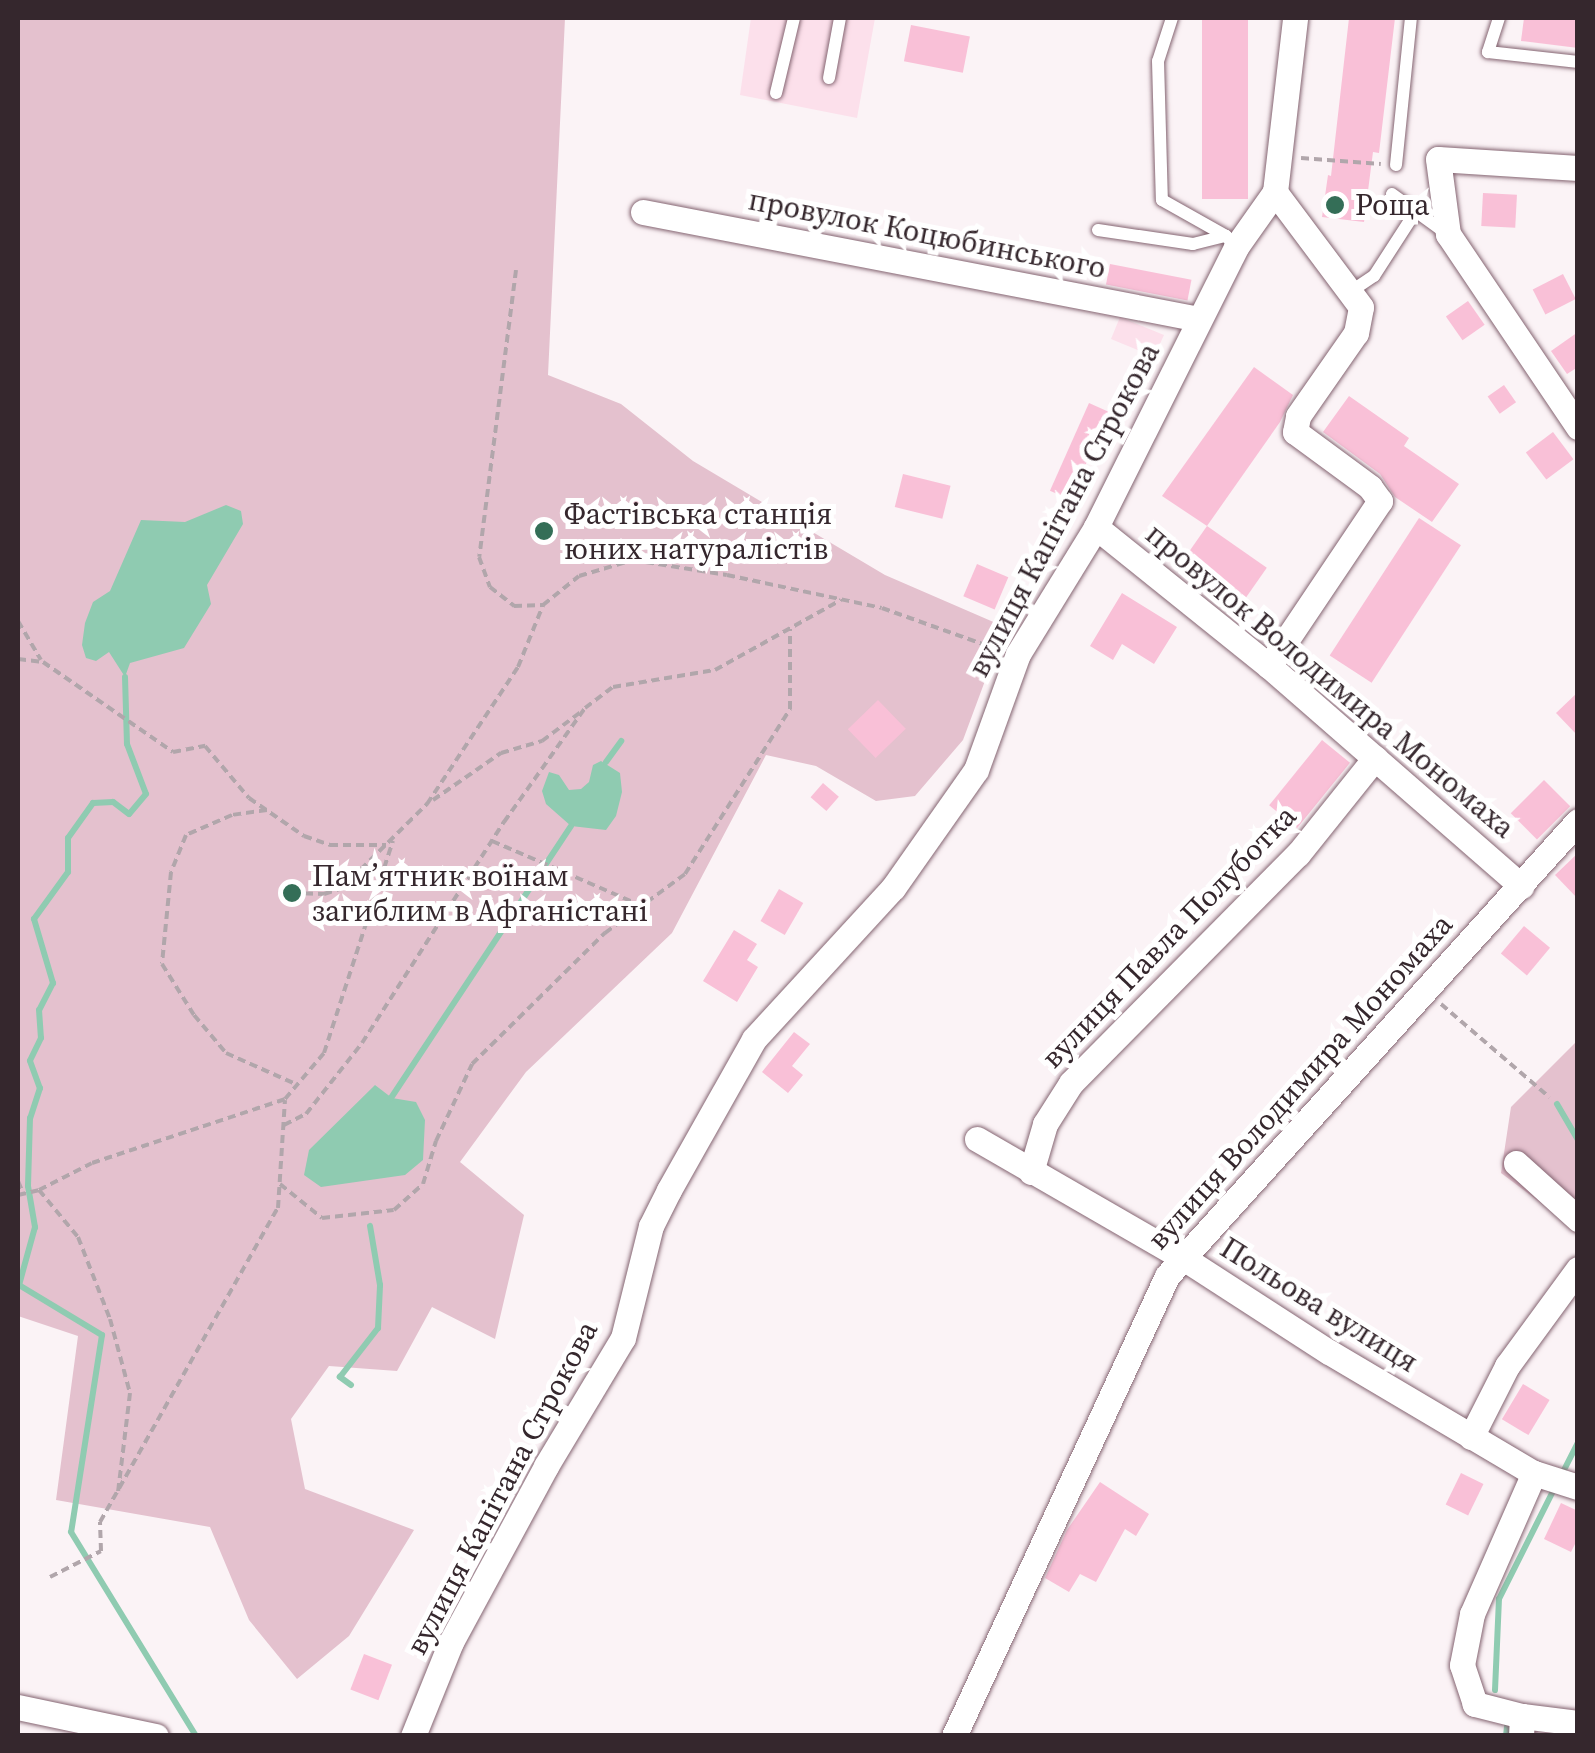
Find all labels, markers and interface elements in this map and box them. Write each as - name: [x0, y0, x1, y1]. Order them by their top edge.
- street label: провулок Коцюбинського: [745, 182, 1109, 286]
- place label: Роща: [1355, 187, 1430, 223]
- marker: Роща: [1324, 194, 1346, 216]
- street label: вулиця Капітана Строкова: [961, 337, 1167, 683]
- place label: Фастівська станція юних натуралістів: [564, 496, 832, 566]
- street label: провулок Володимира Мономаха: [1138, 516, 1522, 846]
- marker: Фастівська станція юних натуралістів: [533, 520, 555, 542]
- street label: вулиця Павла Полуботка: [1034, 798, 1304, 1076]
- place label: Пам’ятник воїнам загиблим в Афганістані: [312, 858, 648, 928]
- marker: Пам’ятник воїнам загиблим в Афганістані: [281, 882, 303, 904]
- street label: вулиця Володимира Мономаха: [1140, 907, 1460, 1257]
- street label: Польова вулиця: [1214, 1230, 1424, 1380]
- street label: вулиця Капітана Строкова: [399, 1315, 605, 1661]

